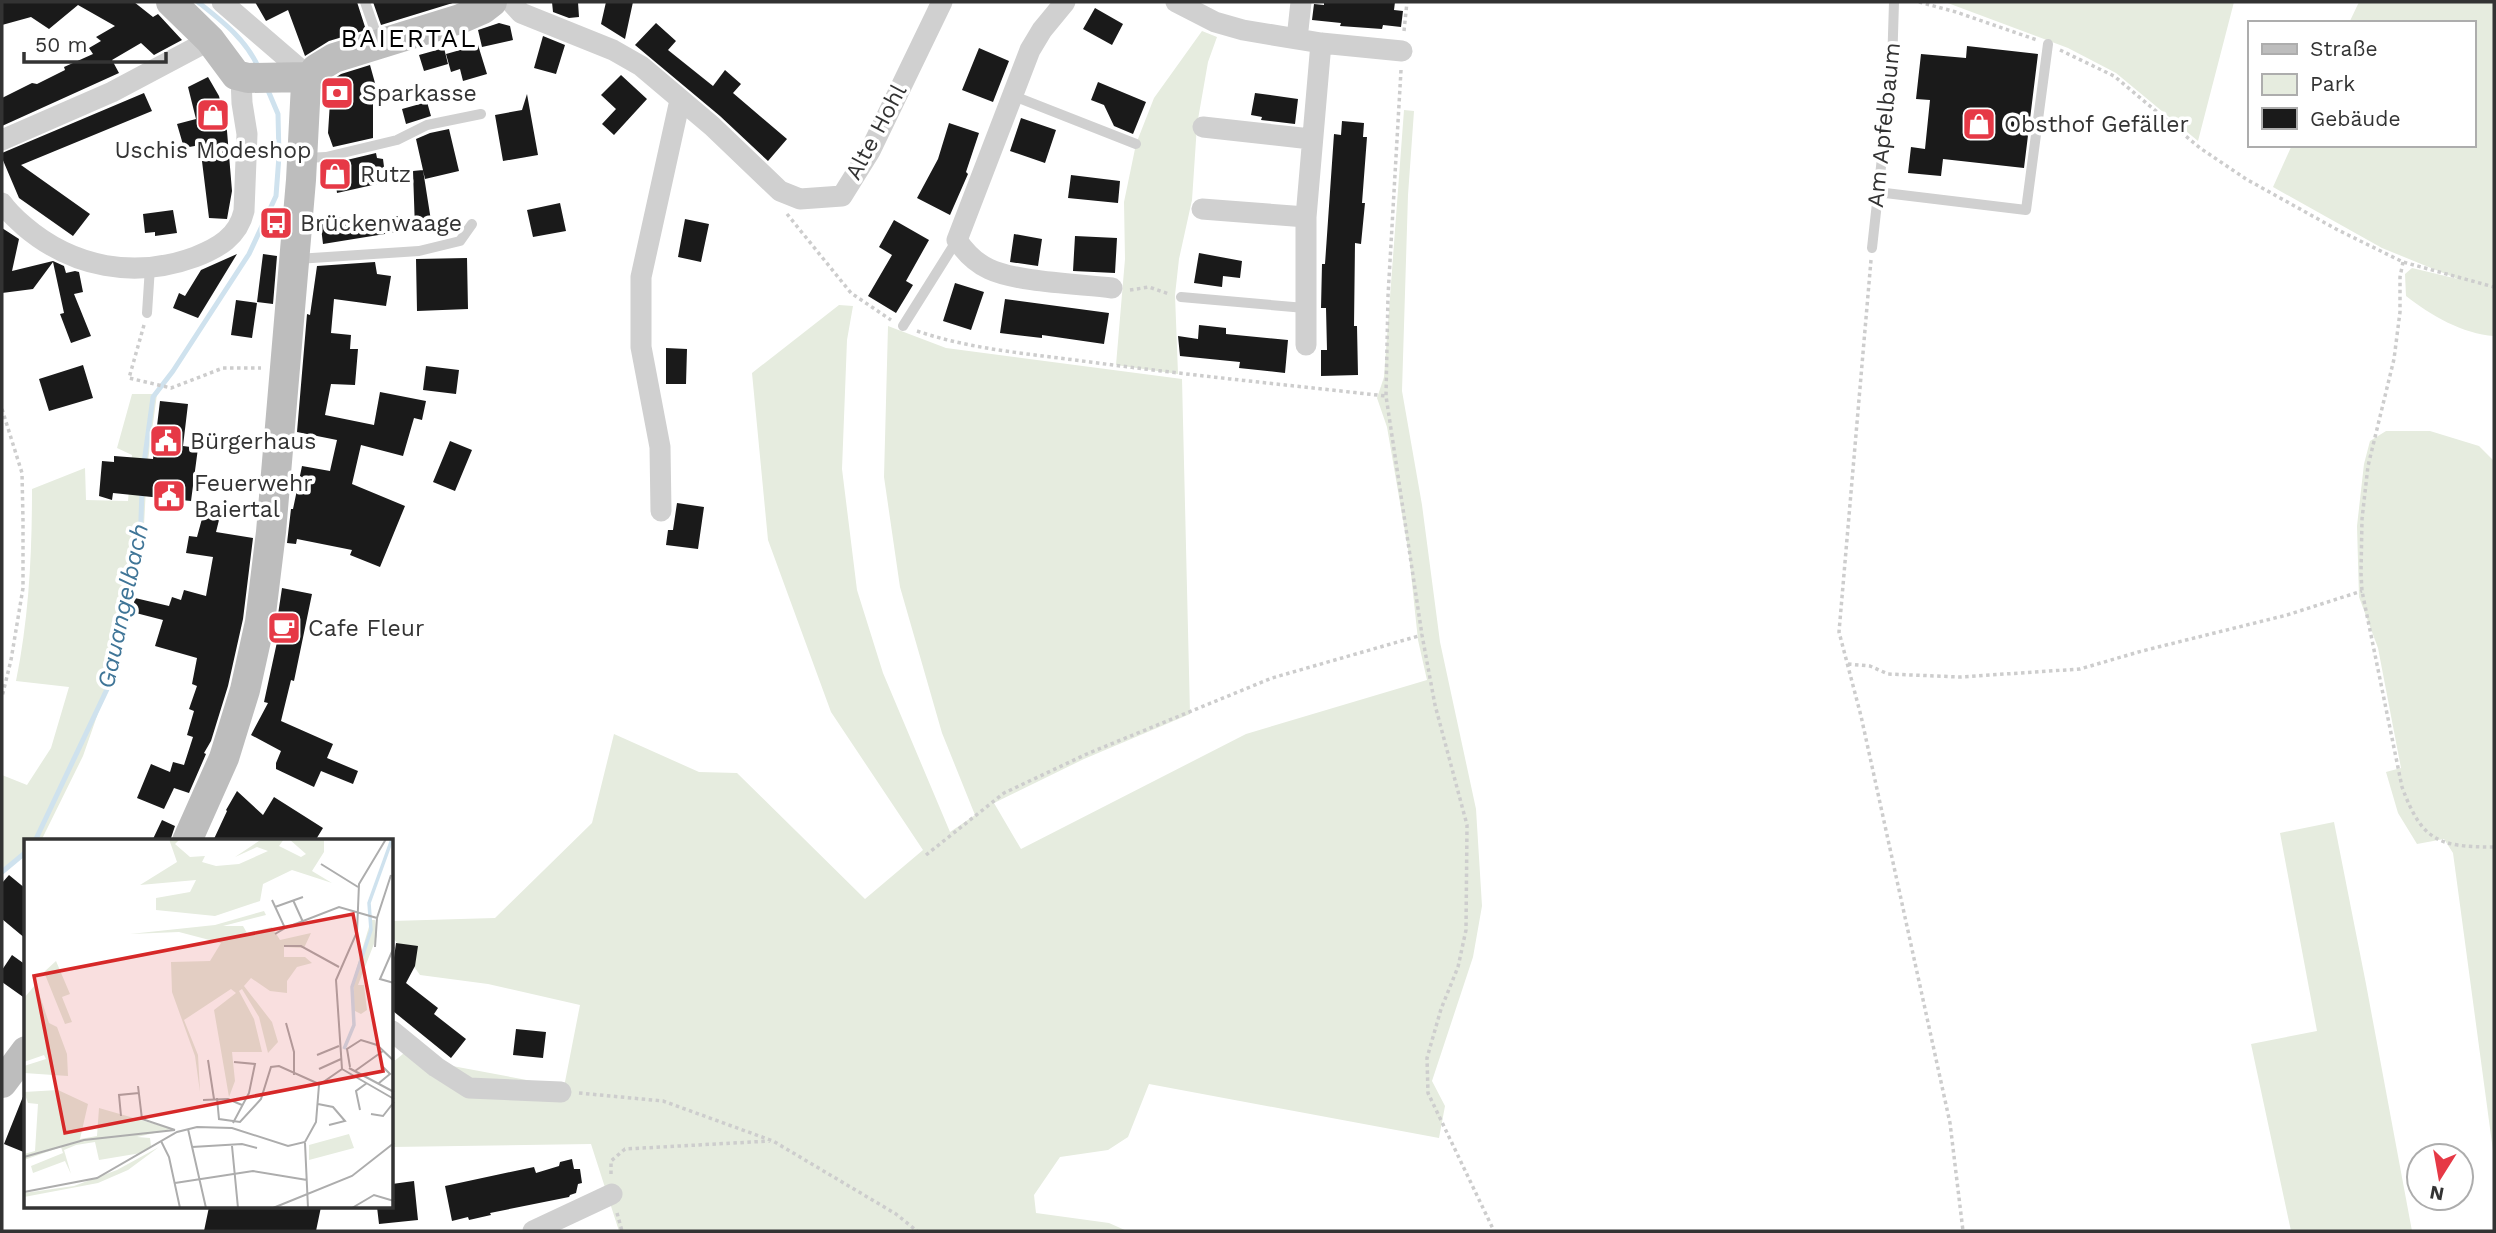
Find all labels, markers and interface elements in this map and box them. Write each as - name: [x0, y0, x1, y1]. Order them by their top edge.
- scale bar: [24, 21, 166, 65]
- legend: [2248, 21, 2475, 147]
- district label: BAIERTAL: [340, 23, 478, 53]
- text: 50 m: [35, 32, 87, 57]
- text: Straße: [2310, 36, 2378, 61]
- street label: Am Apfelbaum: [1862, 41, 1906, 209]
- text: Park: [2310, 71, 2355, 96]
- bank icon: Sparkasse: [318, 74, 356, 112]
- place label: Sparkasse: [362, 80, 477, 107]
- street label: Alte Hohl: [840, 80, 912, 184]
- shop icon: Uschis Modeshop: [194, 96, 232, 134]
- shop icon: Obsthof Gefäller: [1960, 105, 1998, 143]
- text: Gebäude: [2310, 106, 2401, 131]
- place label: Obsthof Gefäller: [2004, 111, 2189, 138]
- place label: Uschis Modeshop: [115, 137, 311, 164]
- shop icon: Rutz: [316, 155, 354, 193]
- place label: Rutz: [360, 161, 411, 188]
- bus stop icon: Brückenwaage: [257, 204, 295, 242]
- place label: Brückenwaage: [300, 210, 462, 237]
- public building icon: Bürgerhaus: [147, 422, 185, 460]
- place label: Bürgerhaus: [190, 428, 316, 455]
- place label: Feuerwehr Baiertal: [194, 470, 313, 523]
- public building icon: Feuerwehr Baiertal: [150, 477, 188, 515]
- water label: Gauangelbach: [92, 521, 154, 691]
- cafe icon: Cafe Fleur: [265, 609, 303, 647]
- place label: Cafe Fleur: [308, 615, 424, 642]
- inset map: [24, 839, 394, 1208]
- north arrow: [2405, 1142, 2475, 1212]
- text: N: [2428, 1181, 2446, 1206]

